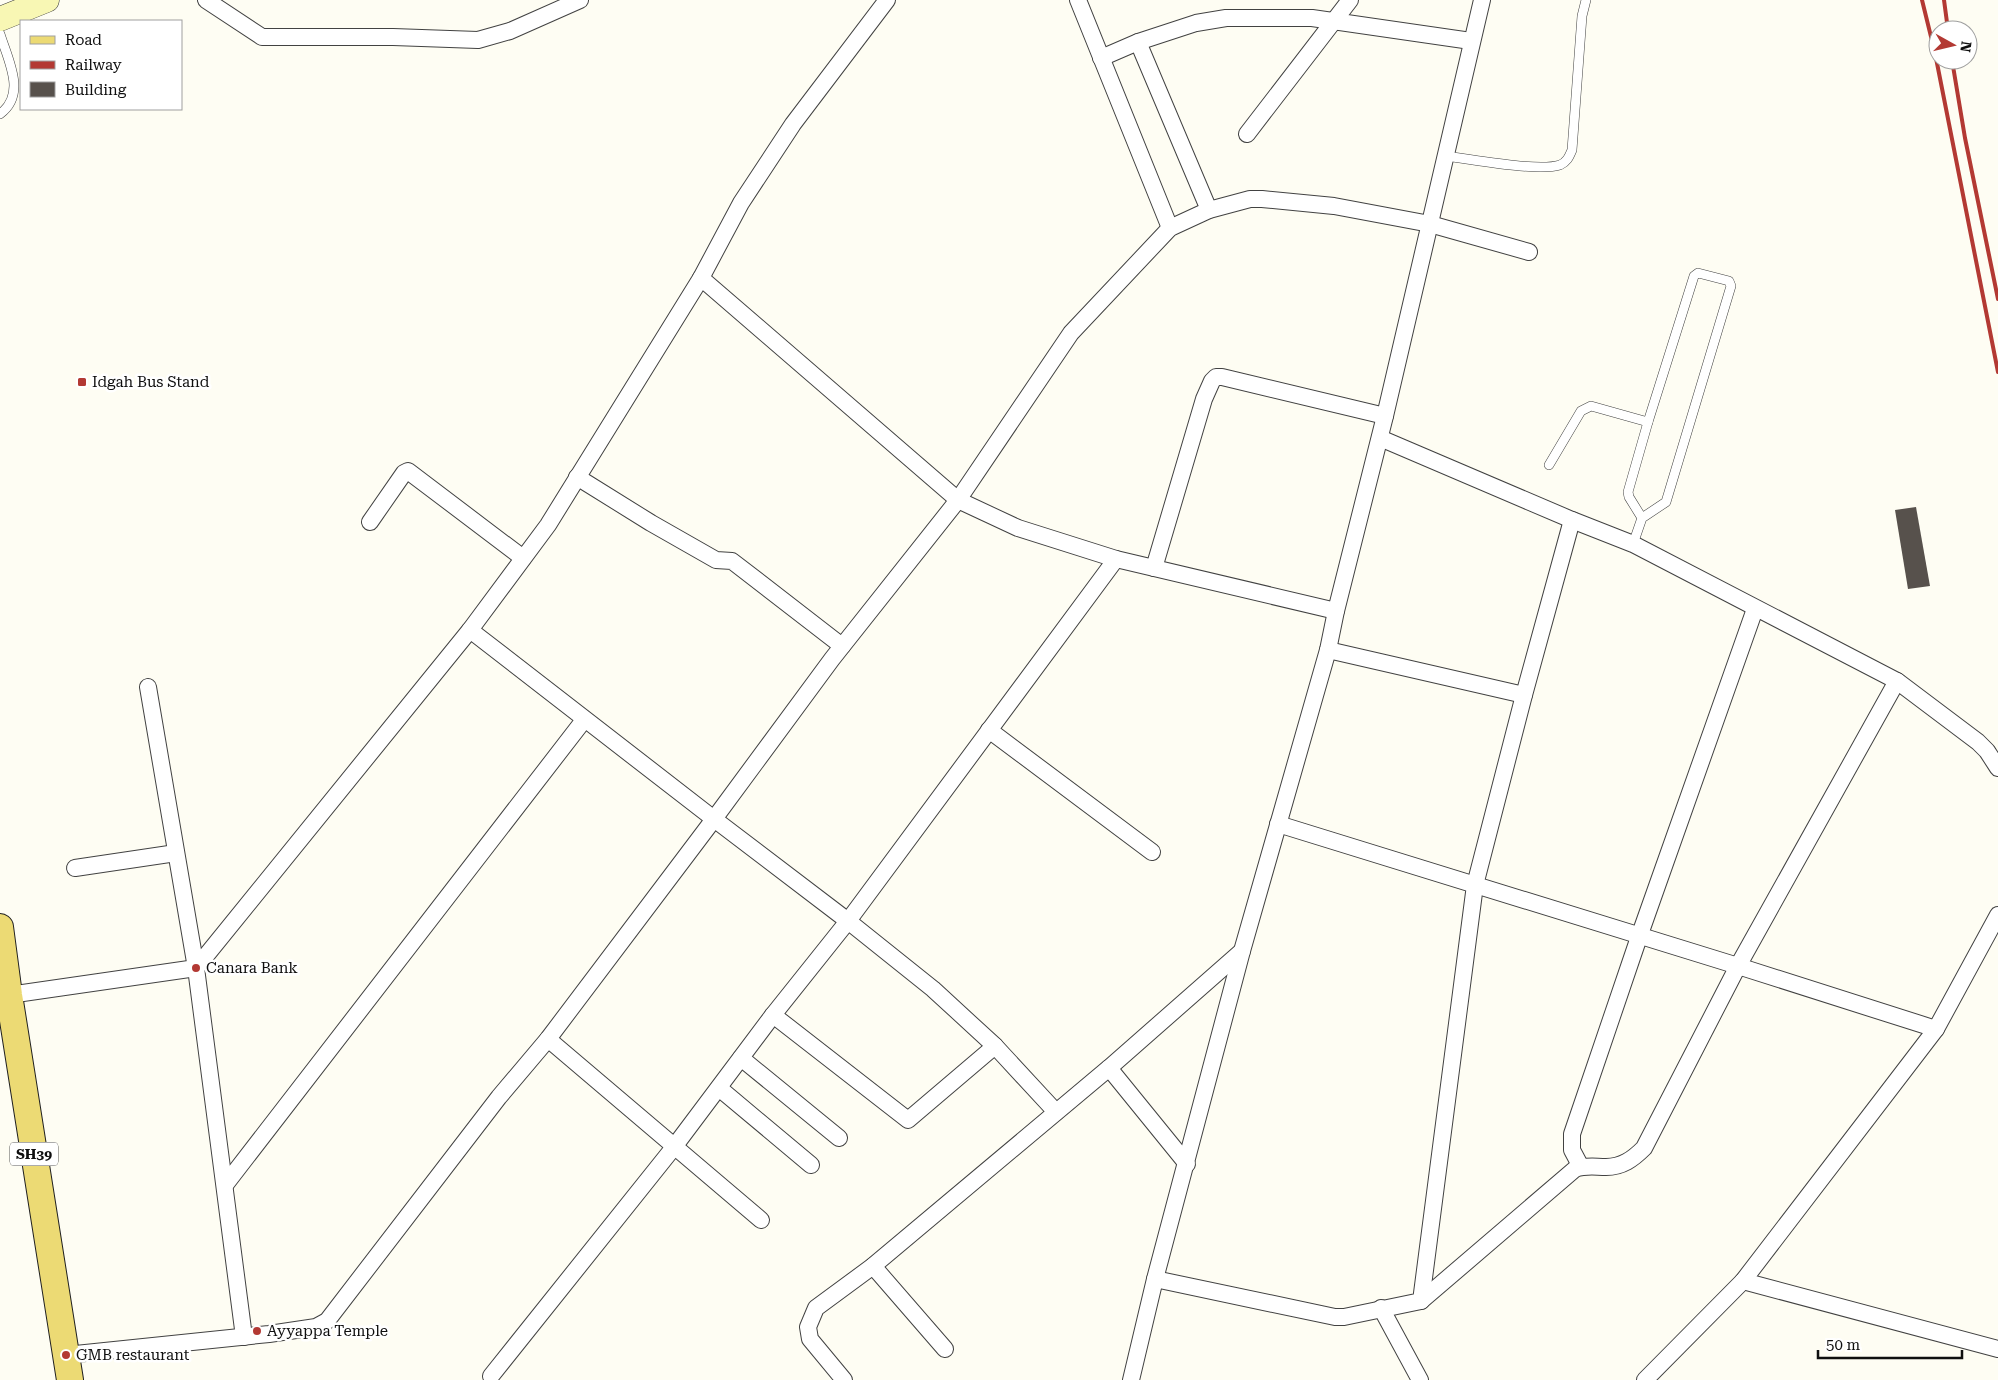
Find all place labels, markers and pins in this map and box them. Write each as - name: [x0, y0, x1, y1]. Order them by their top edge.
- place label: Idgah Bus Stand: [92, 373, 210, 391]
- marker: Idgah Bus Stand: [76, 376, 88, 388]
- place label: Canara Bank: [206, 959, 298, 977]
- marker: Canara Bank: [190, 962, 202, 974]
- place label: Ayyappa Temple: [267, 1322, 388, 1340]
- marker: Ayyappa Temple: [251, 1325, 263, 1337]
- place label: GMB restaurant: [76, 1346, 190, 1364]
- marker: GMB restaurant: [60, 1349, 72, 1361]

